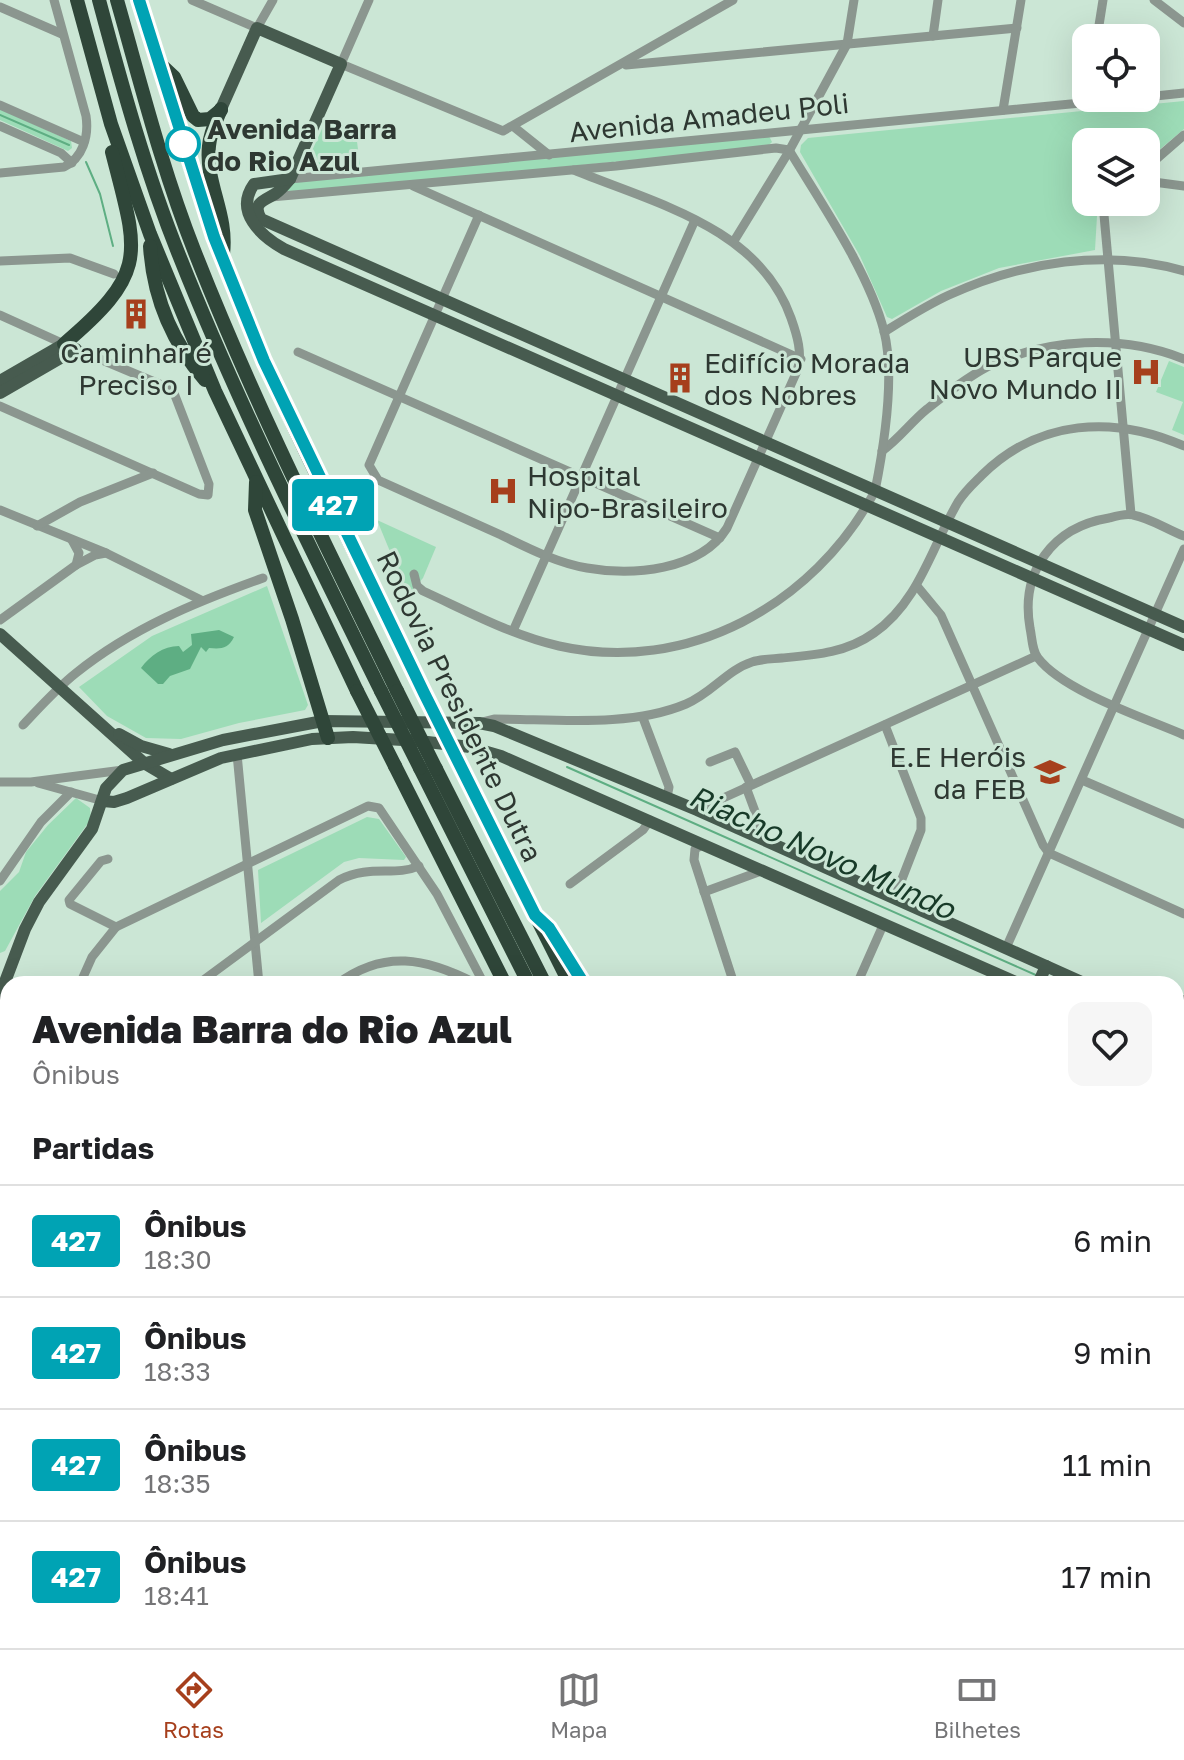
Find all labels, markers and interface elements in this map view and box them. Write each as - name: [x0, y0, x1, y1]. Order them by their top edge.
- map controls: [1072, 24, 1160, 216]
- button: locate: [1072, 24, 1160, 112]
- street label: Avenida Amadeu Poli: [567, 86, 851, 148]
- place label: Avenida Barra do Rio Azul: [207, 112, 397, 177]
- marker: Avenida Barra do Rio Azul: [166, 127, 200, 161]
- button: layers: [1072, 128, 1160, 216]
- building icon: Caminhar é Preciso I: [119, 297, 153, 331]
- place label: Caminhar é Preciso I: [60, 336, 212, 401]
- place label: UBS Parque Novo Mundo II: [929, 340, 1122, 405]
- place label: Edifício Morada dos Nobres: [704, 346, 910, 411]
- hospital icon: UBS Parque Novo Mundo II: [1129, 355, 1163, 389]
- building icon: Edifício Morada dos Nobres: [663, 361, 697, 395]
- place label: Hospital Nipo-Brasileiro: [527, 459, 728, 524]
- hospital icon: Hospital Nipo-Brasileiro: [486, 474, 520, 508]
- line badge: 427: [287, 479, 379, 531]
- text: 427: [308, 488, 358, 521]
- street label: Rodovia Presidente Dutra: [370, 545, 550, 867]
- place label: E.E Heróis da FEB: [889, 740, 1026, 805]
- school or university icon: E.E Heróis da FEB: [1033, 755, 1067, 789]
- water label: Riacho Novo Mundo: [684, 777, 962, 928]
- button: heart: [1068, 1002, 1152, 1086]
- text: Avenida Barra do Rio Azul: [32, 1006, 512, 1051]
- text: Ônibus: [32, 1059, 120, 1090]
- text: Partidas: [32, 1130, 154, 1166]
- text: Ônibus: [144, 1208, 247, 1244]
- text: 6 min: [1073, 1223, 1152, 1259]
- text: 427: [51, 1224, 101, 1257]
- text: 18:30: [144, 1244, 212, 1275]
- text: Ônibus: [144, 1320, 247, 1356]
- text: 9 min: [1073, 1335, 1152, 1371]
- text: 427: [51, 1336, 101, 1369]
- text: 18:33: [144, 1356, 211, 1387]
- text: Ônibus: [144, 1432, 247, 1468]
- text: 11 min: [1062, 1447, 1152, 1483]
- text: 427: [51, 1448, 101, 1481]
- text: 18:35: [144, 1468, 211, 1499]
- text: Ônibus: [144, 1544, 247, 1580]
- text: 17 min: [1061, 1559, 1152, 1595]
- text: 427: [51, 1560, 101, 1593]
- text: 18:41: [144, 1580, 209, 1611]
- tab: Rotas: [163, 1668, 224, 1743]
- tab: Mapa: [550, 1668, 607, 1743]
- tab: Bilhetes: [934, 1668, 1021, 1743]

